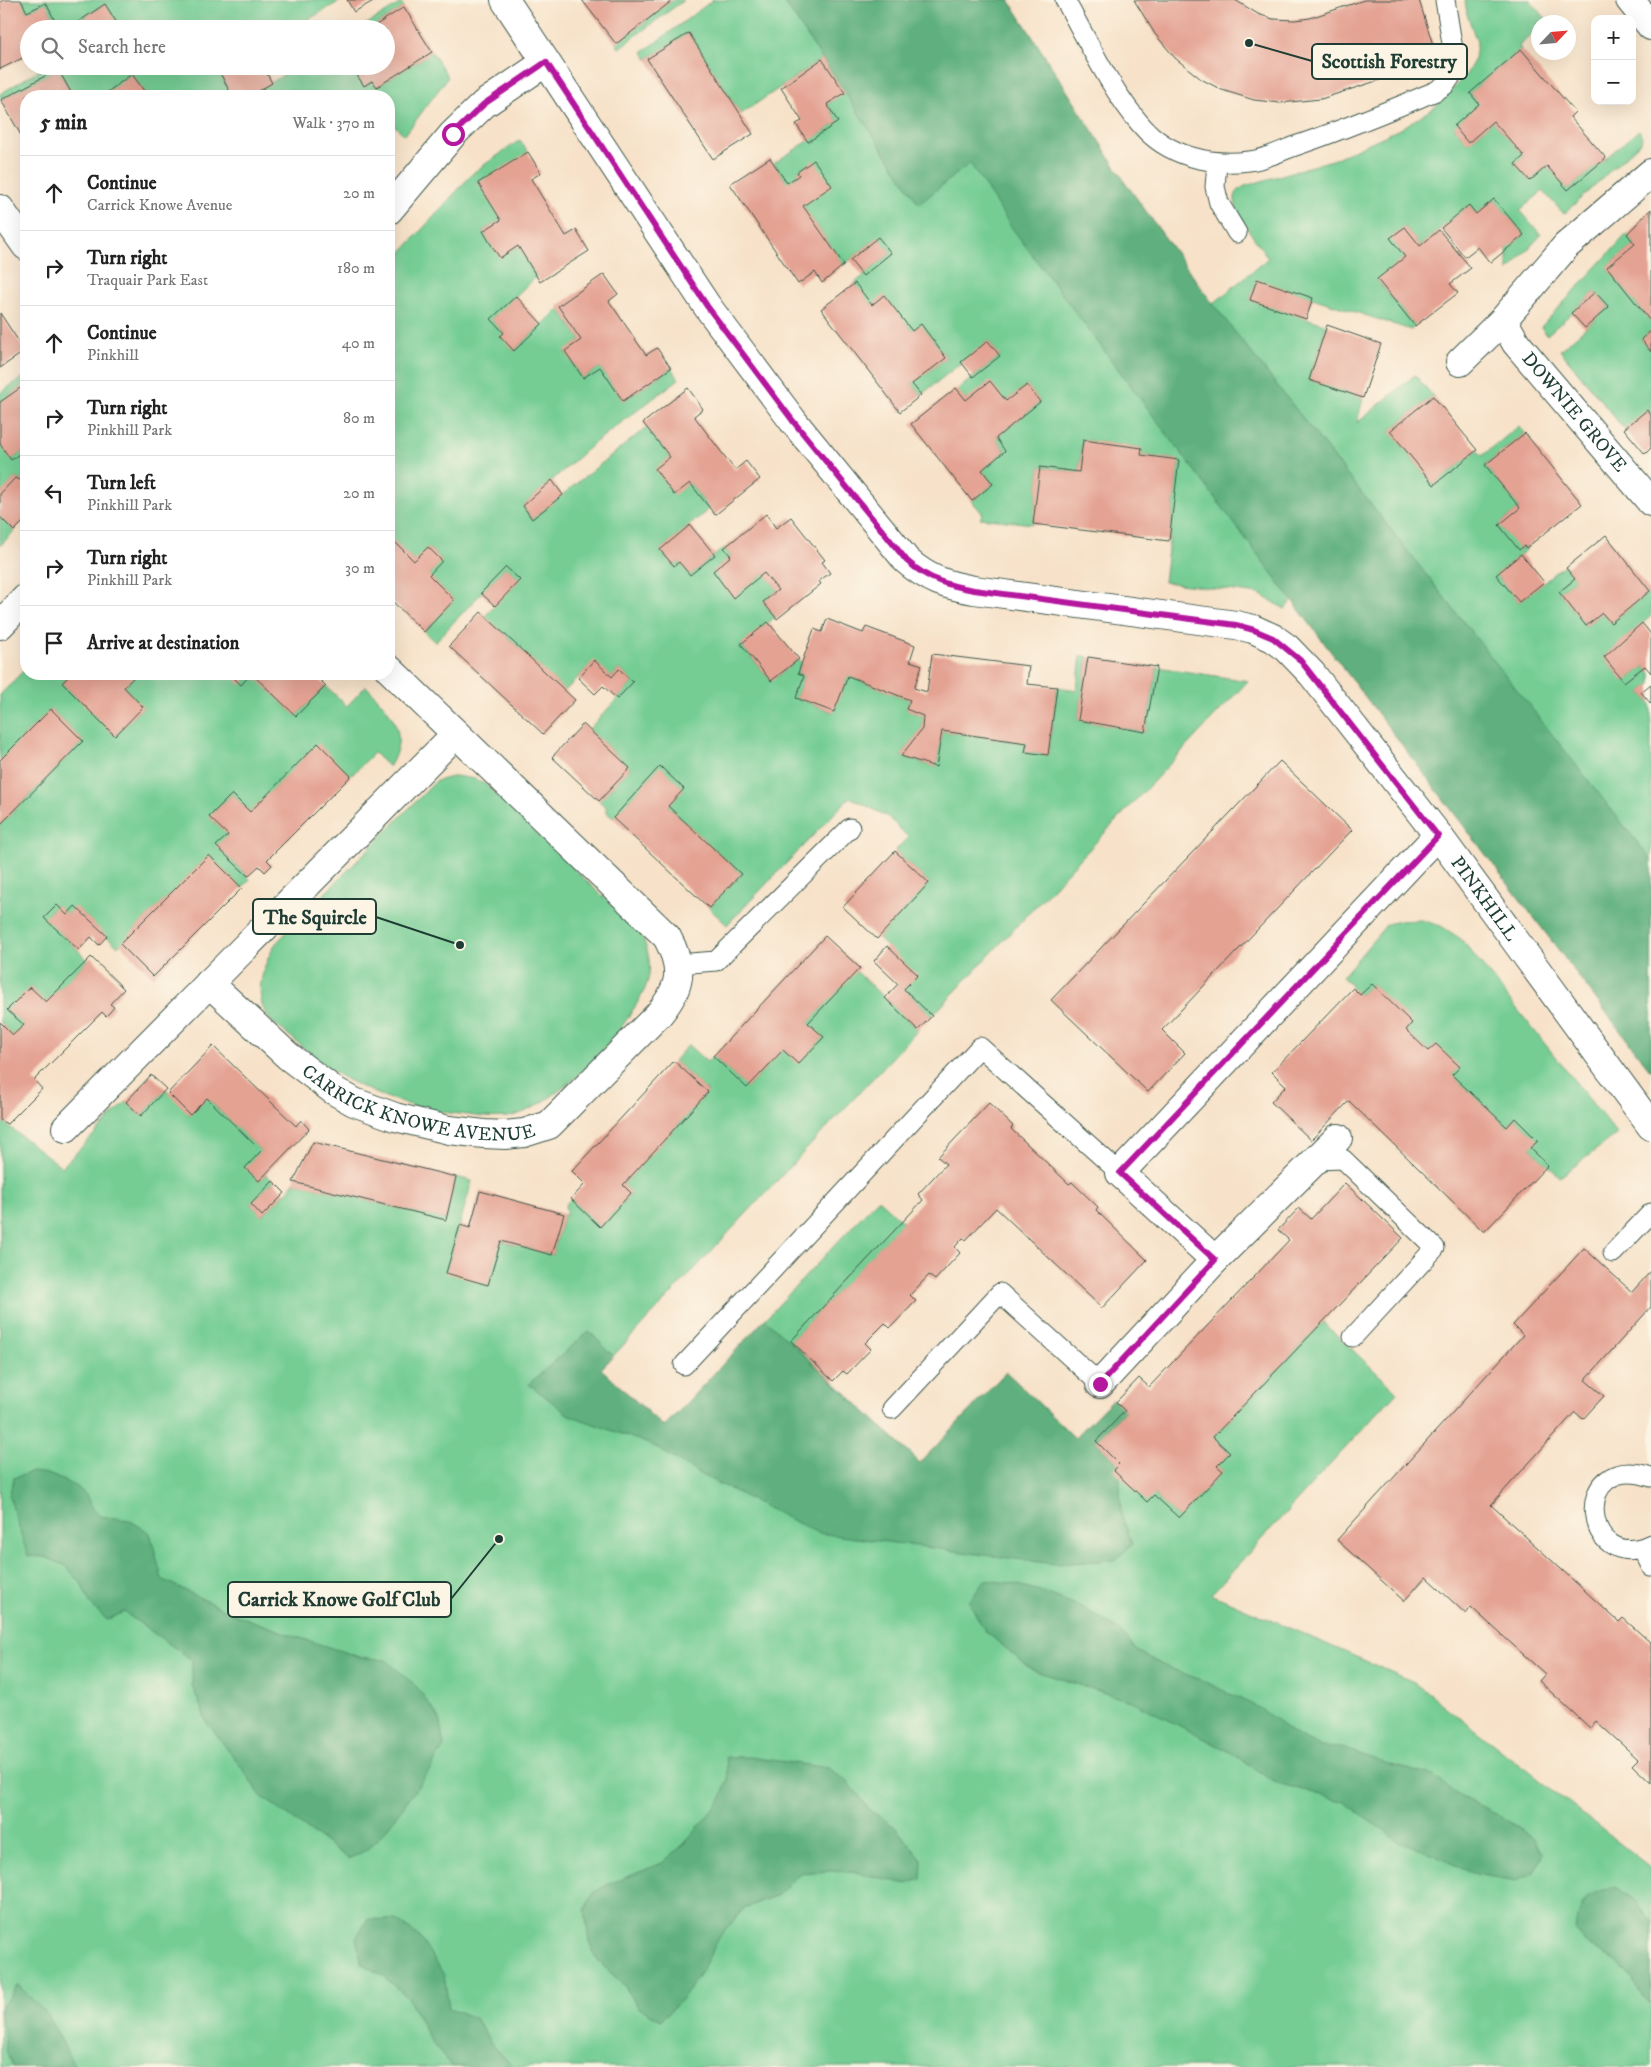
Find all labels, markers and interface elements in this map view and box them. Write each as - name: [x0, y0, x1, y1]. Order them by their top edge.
- north arrow: [1531, 15, 1576, 60]
- map controls: [1591, 15, 1636, 105]
- button: +: [1591, 15, 1636, 60]
- search box: [20, 20, 395, 75]
- icon: search: [38, 34, 66, 62]
- text: Search here: [78, 36, 166, 59]
- callout: Scottish Forestry: [1312, 44, 1467, 79]
- text: Scottish Forestry: [1321, 50, 1457, 75]
- button: −: [1591, 60, 1636, 105]
- text: 5 min: [40, 110, 87, 136]
- text: Walk · 370 m: [293, 113, 375, 133]
- route start: [442, 123, 465, 146]
- text: Continue: [87, 172, 157, 195]
- icon: ahead: [40, 179, 68, 207]
- text: 20 m: [343, 183, 375, 203]
- text: Carrick Knowe Avenue: [87, 195, 232, 215]
- text: Turn right: [87, 247, 167, 270]
- icon: right: [40, 254, 68, 282]
- text: 180 m: [337, 258, 375, 278]
- text: Traquair Park East: [87, 270, 208, 290]
- text: Continue: [87, 322, 157, 345]
- icon: ahead: [40, 329, 68, 357]
- text: 40 m: [342, 333, 375, 353]
- text: Pinkhill: [87, 345, 139, 365]
- street label: DOWNIE GROVE: [1517, 347, 1632, 477]
- text: Turn right: [87, 397, 167, 420]
- icon: right: [40, 404, 68, 432]
- text: 80 m: [343, 408, 375, 428]
- text: Pinkhill Park: [87, 420, 172, 440]
- text: Turn left: [87, 472, 156, 495]
- icon: left: [40, 479, 68, 507]
- text: 20 m: [343, 483, 375, 503]
- text: Pinkhill Park: [87, 495, 172, 515]
- text: Turn right: [87, 547, 167, 570]
- icon: right: [40, 554, 68, 582]
- text: 30 m: [345, 558, 375, 578]
- text: Pinkhill Park: [87, 570, 172, 590]
- icon: arrive: [40, 629, 68, 657]
- text: Arrive at destination: [87, 632, 239, 655]
- street label: PINKHILL: [1446, 852, 1523, 945]
- callout: The Squircle: [253, 899, 376, 934]
- text: The Squircle: [262, 906, 367, 931]
- street label: CARRICK KNOWE AVENUE: [298, 1059, 538, 1147]
- route end: [1089, 1373, 1112, 1396]
- callout: Carrick Knowe Golf Club: [228, 1582, 451, 1617]
- text: Carrick Knowe Golf Club: [238, 1588, 441, 1613]

